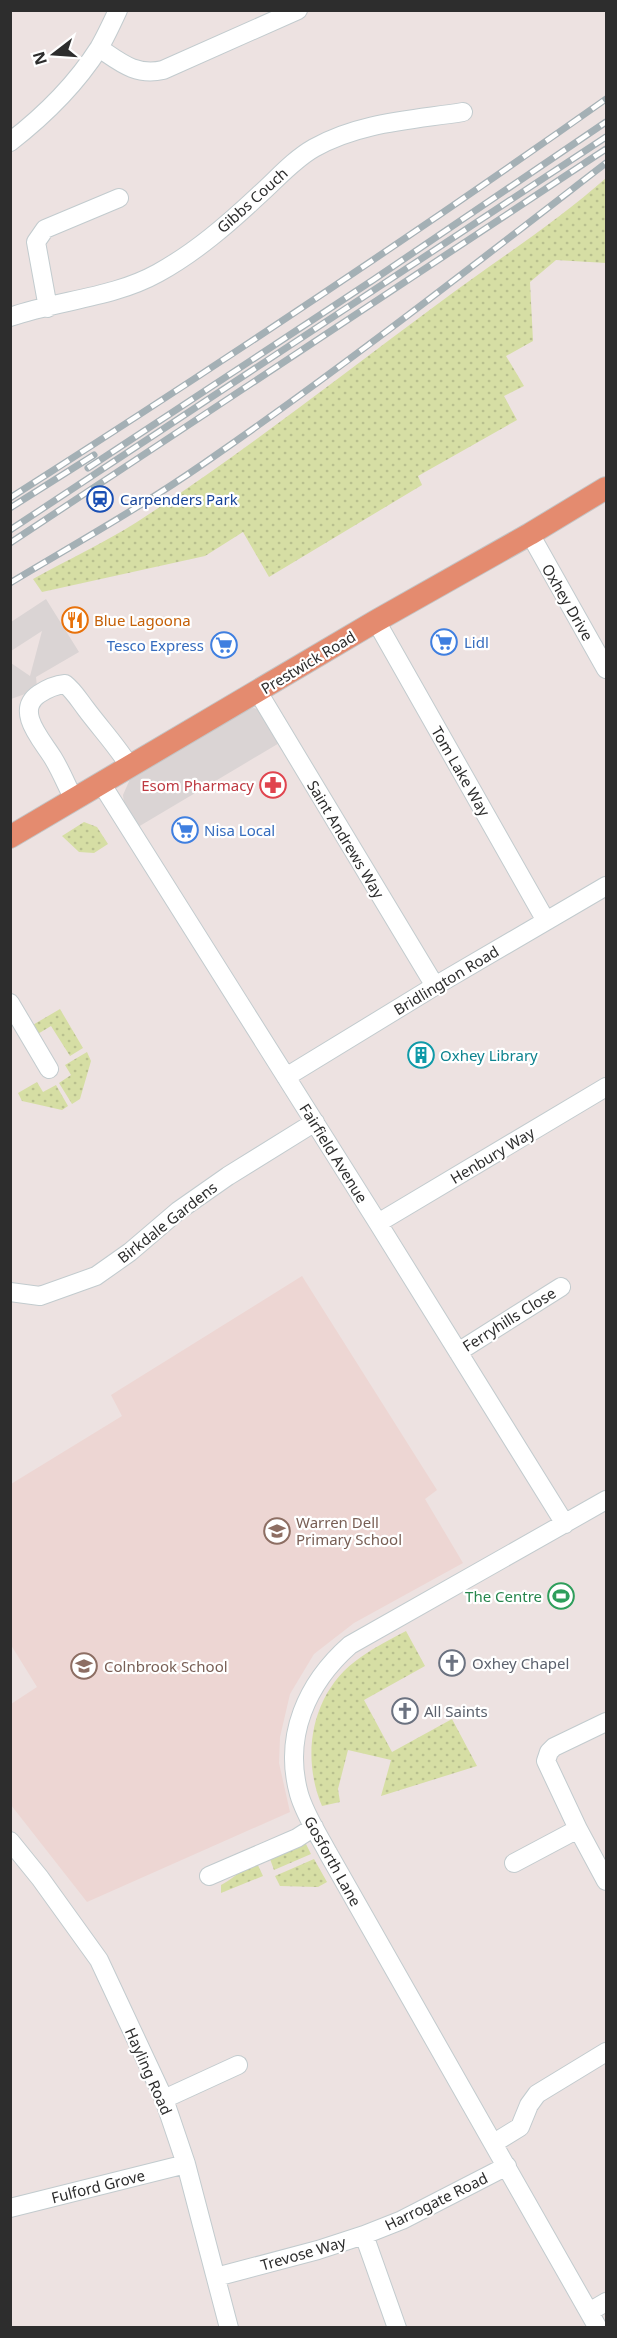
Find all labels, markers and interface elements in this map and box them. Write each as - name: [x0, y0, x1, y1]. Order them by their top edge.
- north arrow: [24, 24, 84, 84]
- text: N: [27, 49, 52, 68]
- street label: Gibbs Couch: [212, 163, 292, 237]
- station icon: Carpenders Park: [85, 484, 115, 514]
- place label: Carpenders Park: [120, 489, 238, 509]
- street label: Oxhey Drive: [538, 560, 598, 644]
- restaurant icon: Blue Lagoona: [60, 605, 90, 635]
- place label: Blue Lagoona: [94, 610, 191, 630]
- street label: Prestwick Road: [257, 626, 359, 698]
- supermarket icon: Lidl: [429, 627, 459, 657]
- supermarket icon: Tesco Express: [209, 630, 239, 660]
- place label: Lidl: [464, 632, 489, 652]
- place label: Tesco Express: [107, 635, 204, 655]
- street label: Tom Lake Way: [427, 722, 495, 820]
- pharmacy icon: Esom Pharmacy: [258, 770, 288, 800]
- place label: Esom Pharmacy: [141, 775, 254, 795]
- street label: Saint Andrews Way: [303, 776, 389, 902]
- supermarket icon: Nisa Local: [170, 815, 200, 845]
- place label: Nisa Local: [204, 820, 275, 840]
- street label: Bridlington Road: [390, 941, 502, 1019]
- building icon: Oxhey Library: [406, 1040, 436, 1070]
- place label: Oxhey Library: [440, 1045, 538, 1065]
- street label: Fairfield Avenue: [295, 1100, 373, 1206]
- street label: Henbury Way: [446, 1122, 538, 1188]
- street label: Birkdale Gardens: [113, 1177, 221, 1267]
- street label: Ferryhills Close: [459, 1282, 559, 1356]
- place label: Warren Dell Primary School: [296, 1512, 402, 1549]
- school or university icon: Warren Dell Primary School: [262, 1516, 292, 1546]
- sports icon: The Centre: [546, 1581, 576, 1611]
- place label: The Centre: [465, 1586, 542, 1606]
- church icon: Oxhey Chapel: [437, 1648, 467, 1678]
- school or university icon: Colnbrook School: [69, 1651, 99, 1681]
- place label: Oxhey Chapel: [472, 1653, 569, 1673]
- place label: Colnbrook School: [104, 1656, 228, 1676]
- church icon: All Saints: [390, 1696, 420, 1726]
- place label: All Saints: [424, 1701, 488, 1721]
- street label: Gosforth Lane: [300, 1812, 366, 1910]
- street label: Hayling Road: [121, 2024, 177, 2118]
- street label: Fulford Grove: [49, 2165, 147, 2207]
- street label: Harrogate Road: [381, 2167, 491, 2235]
- street label: Trevose Way: [258, 2231, 348, 2275]

